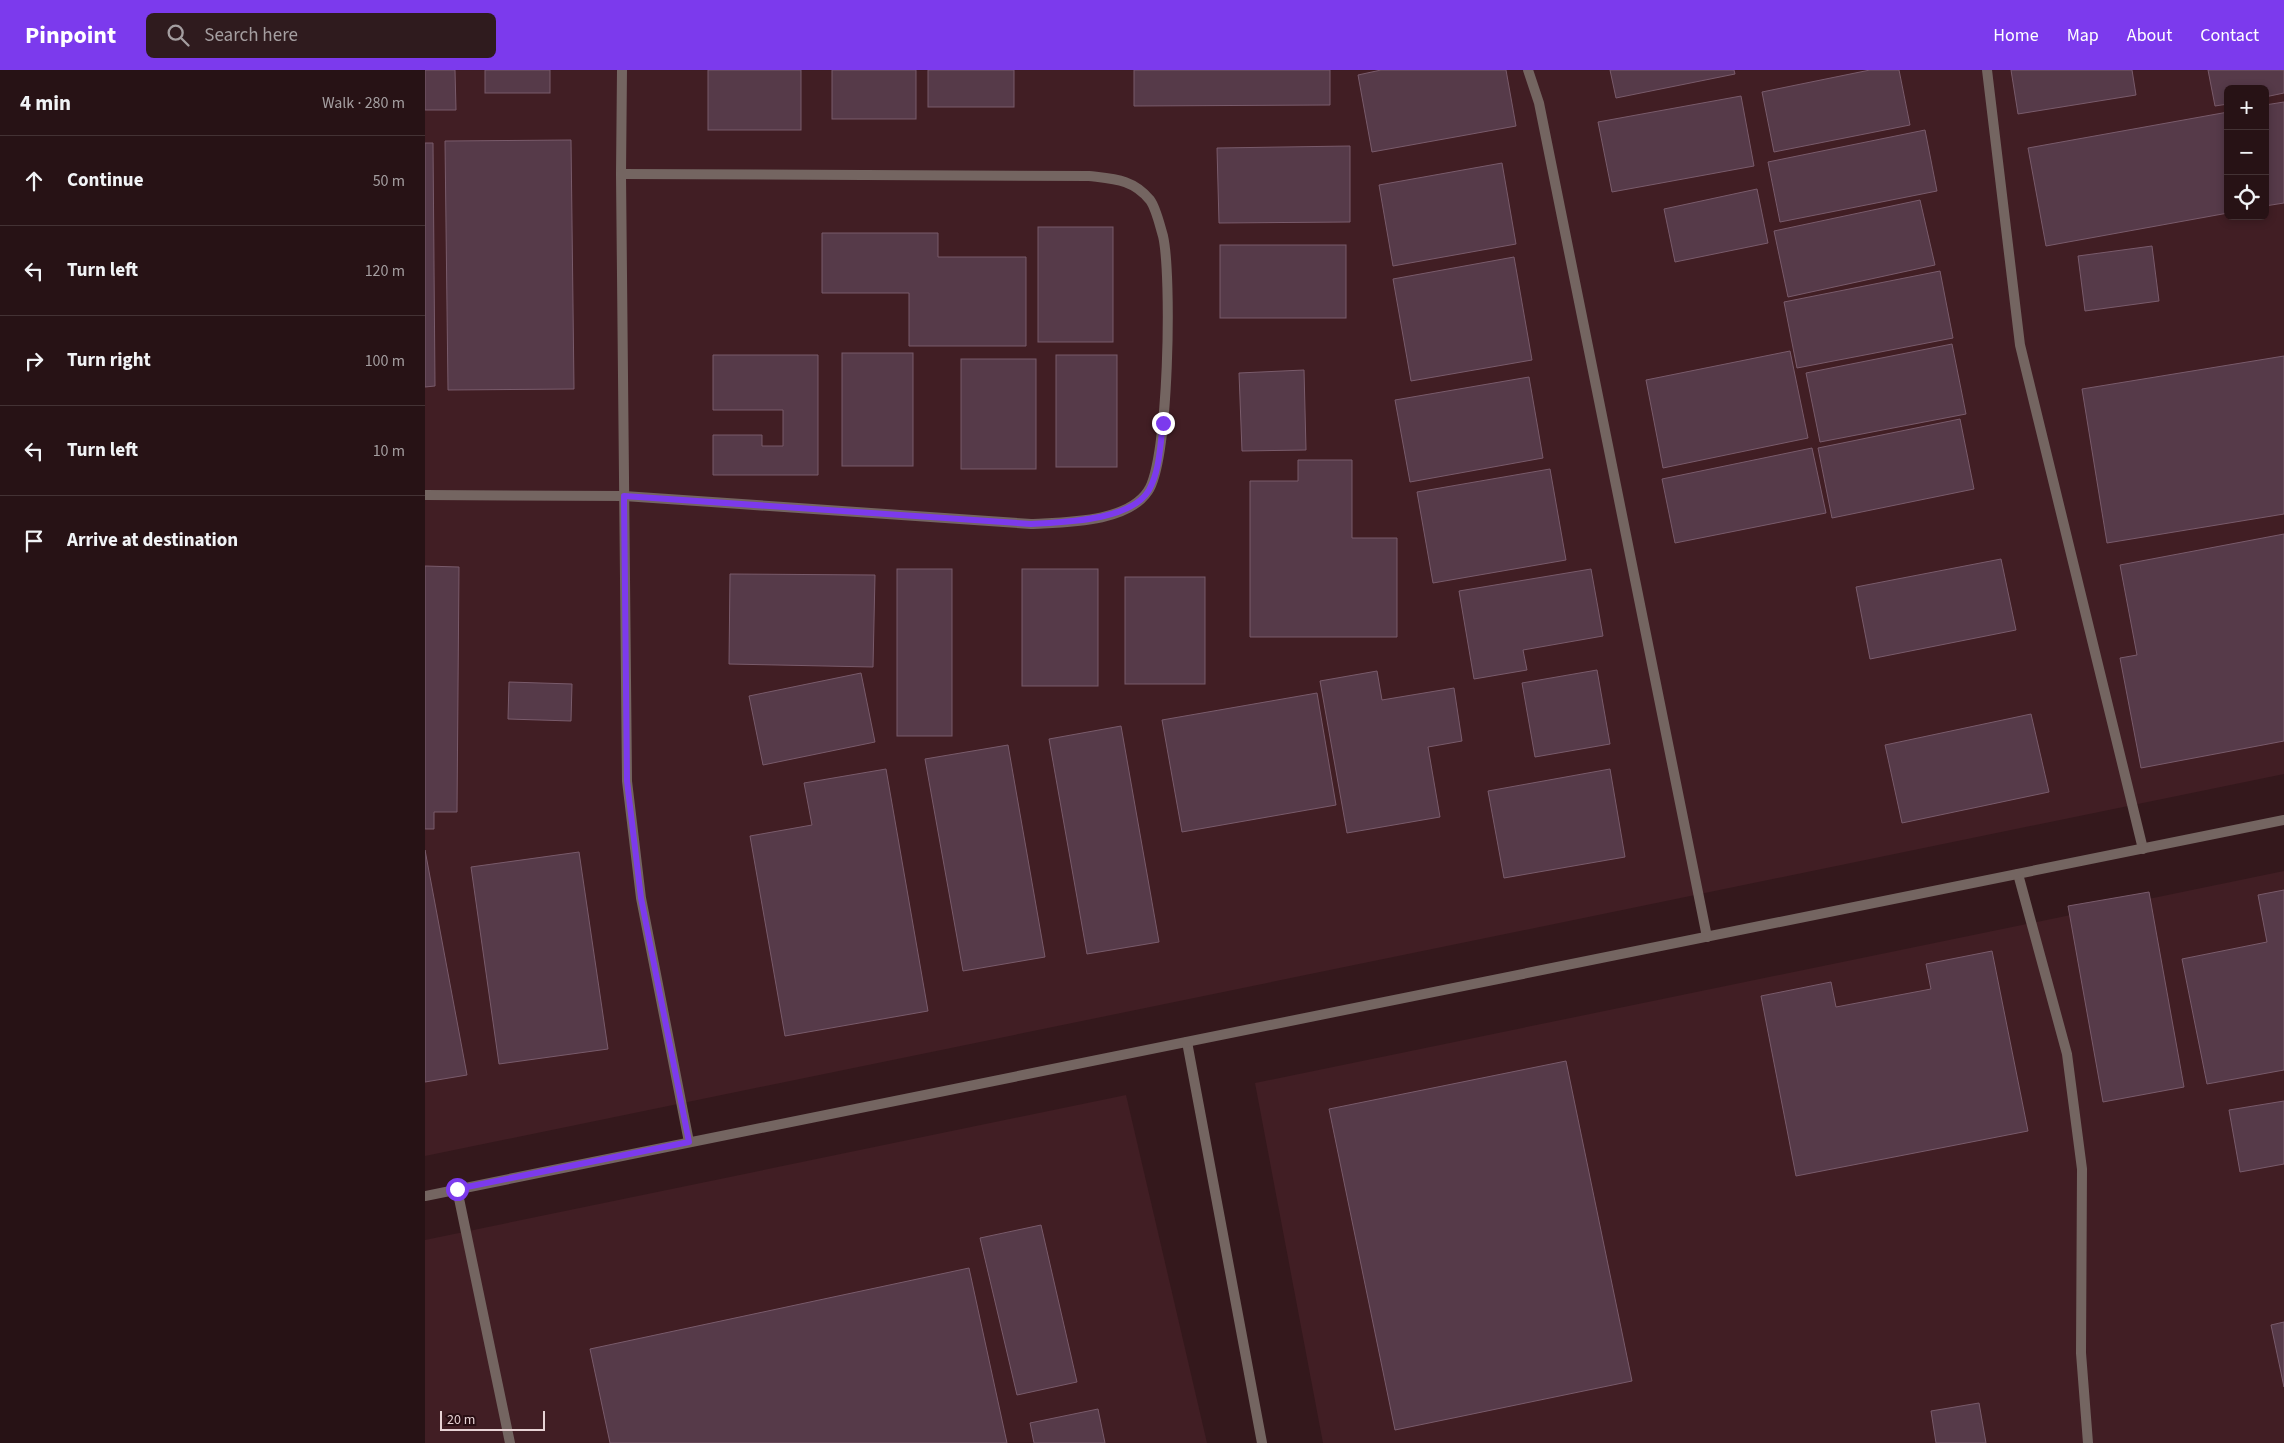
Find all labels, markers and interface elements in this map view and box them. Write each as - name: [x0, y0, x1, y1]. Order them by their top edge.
- search box: [146, 13, 496, 58]
- text: Pinpoint: [25, 18, 116, 53]
- icon: search: [164, 21, 192, 49]
- text: Search here: [204, 22, 298, 49]
- text: Home: [1993, 23, 2039, 48]
- text: Map: [2067, 23, 2099, 48]
- text: About: [2127, 23, 2172, 48]
- text: Contact: [2200, 23, 2259, 48]
- map controls: [2224, 85, 2269, 220]
- button: +: [2224, 85, 2269, 130]
- text: 4 min: [20, 88, 71, 118]
- text: Walk · 280 m: [322, 92, 405, 114]
- button: −: [2224, 130, 2269, 175]
- icon: ahead: [20, 167, 48, 195]
- text: Continue: [67, 167, 144, 194]
- text: 50 m: [373, 170, 405, 192]
- button: locate: [2224, 175, 2269, 220]
- icon: left: [20, 257, 48, 285]
- text: Turn left: [67, 257, 138, 284]
- text: 120 m: [365, 260, 405, 282]
- icon: right: [20, 347, 48, 375]
- text: Turn right: [67, 347, 151, 374]
- text: 100 m: [365, 350, 405, 372]
- route end: [1152, 412, 1175, 435]
- icon: left: [20, 437, 48, 465]
- text: Turn left: [67, 437, 138, 464]
- text: 10 m: [373, 440, 405, 462]
- icon: arrive: [20, 527, 48, 555]
- text: Arrive at destination: [67, 527, 238, 554]
- route start: [446, 1178, 469, 1201]
- scale bar: [440, 1408, 545, 1431]
- text: 20 m: [447, 1410, 475, 1430]

